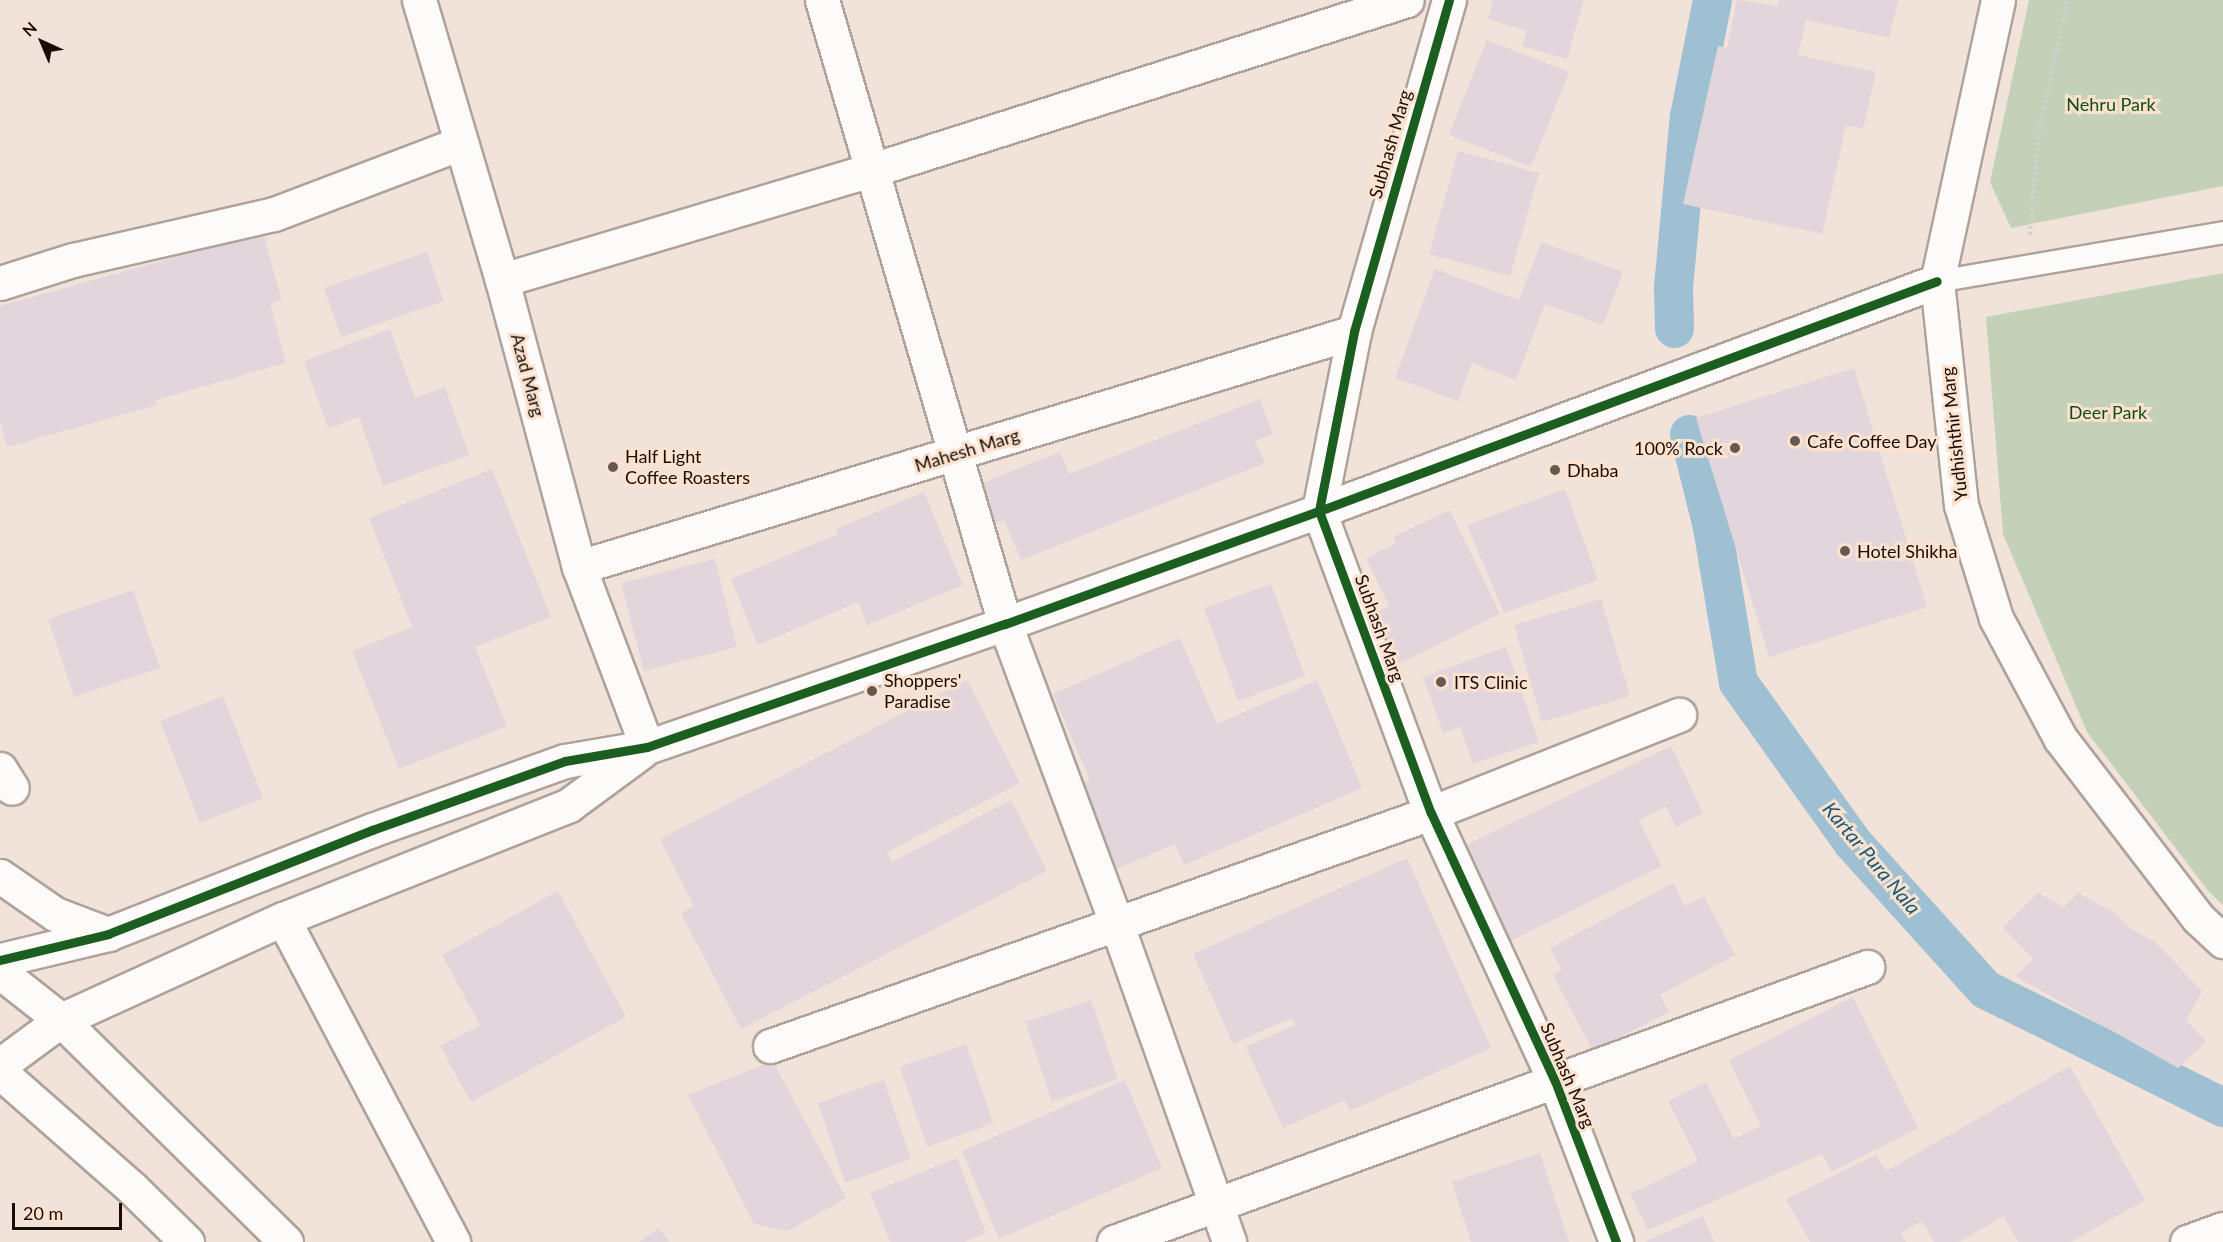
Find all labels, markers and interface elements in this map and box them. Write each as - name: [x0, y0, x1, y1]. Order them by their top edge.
- north arrow: [12, 12, 72, 72]
- text: N: [18, 18, 40, 40]
- street label: Subhash Marg: [1364, 87, 1416, 201]
- park label: Nehru Park: [2066, 93, 2156, 115]
- street label: Azad Marg: [507, 331, 549, 419]
- street label: Yudhishthir Marg: [1936, 366, 1972, 502]
- park label: Deer Park: [2069, 401, 2147, 423]
- street label: Mahesh Marg: [912, 424, 1022, 476]
- place label: Cafe Coffee Day: [1807, 430, 1937, 452]
- marker: Cafe Coffee Day: [1788, 434, 1802, 448]
- place label: 100% Rock: [1634, 437, 1723, 459]
- marker: 100% Rock: [1728, 441, 1742, 455]
- place label: Half Light Coffee Roasters: [625, 446, 750, 488]
- place label: Dhaba: [1567, 459, 1619, 481]
- marker: Half Light Coffee Roasters: [606, 460, 620, 474]
- marker: Dhaba: [1548, 463, 1562, 477]
- place label: Hotel Shikha: [1857, 540, 1957, 562]
- marker: Hotel Shikha: [1838, 544, 1852, 558]
- street label: Subhash Marg: [1351, 572, 1409, 684]
- place label: Shoppers' Paradise: [884, 670, 962, 712]
- place label: ITS Clinic: [1454, 671, 1528, 693]
- marker: ITS Clinic: [1432, 673, 1450, 691]
- marker: Shoppers' Paradise: [865, 684, 879, 698]
- water label: Kartar Pura Nala: [1818, 797, 1926, 919]
- street label: Subhash Marg: [1536, 1019, 1600, 1131]
- scale bar: [15, 1191, 124, 1229]
- text: 20 m: [23, 1202, 63, 1224]

